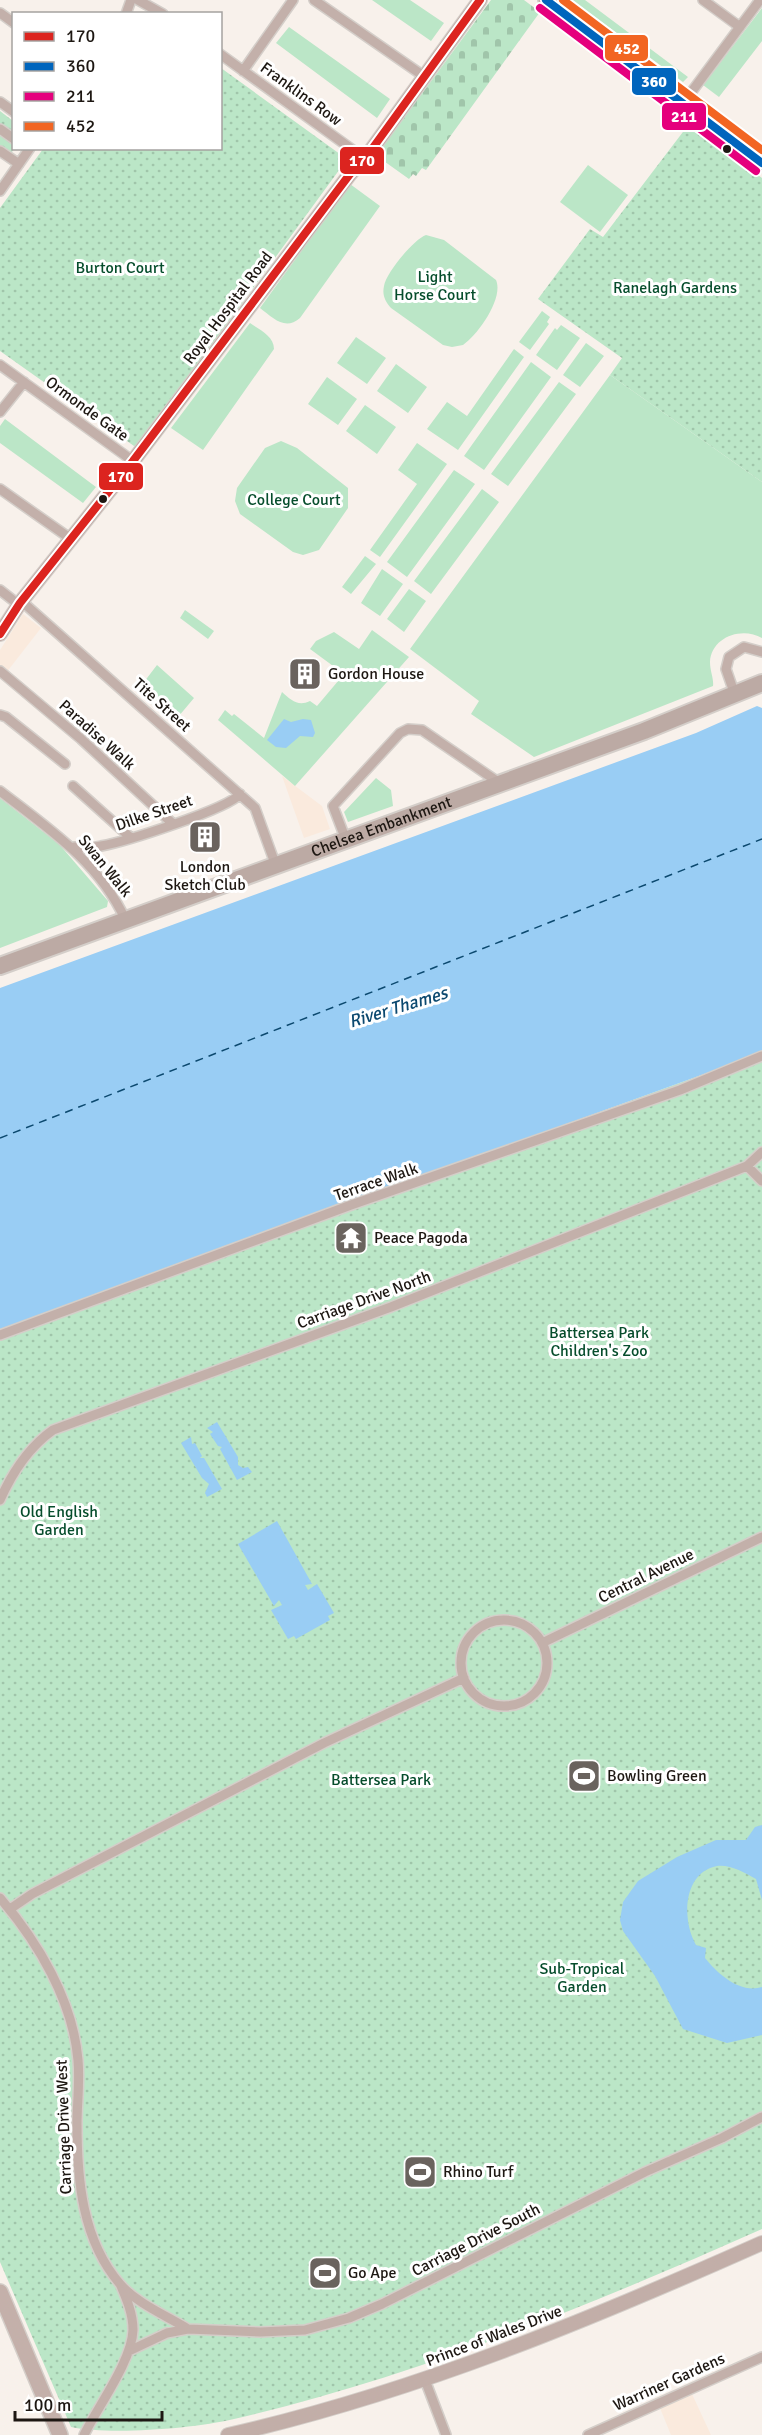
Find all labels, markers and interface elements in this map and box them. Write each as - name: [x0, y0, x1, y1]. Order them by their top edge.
- legend: [12, 12, 222, 150]
- text: 170: [66, 25, 95, 47]
- line badge: 452: [604, 34, 649, 62]
- text: 452: [614, 39, 640, 59]
- text: 360: [66, 55, 95, 77]
- street label: Franklins Row: [256, 58, 346, 130]
- line badge: 360: [631, 67, 677, 96]
- text: 360: [641, 72, 667, 92]
- text: 211: [66, 85, 95, 107]
- line badge: 211: [661, 102, 707, 131]
- text: 211: [671, 107, 697, 127]
- text: 452: [66, 115, 95, 137]
- unlabelled marker: [721, 143, 733, 155]
- line badge: 170: [339, 146, 385, 175]
- text: 170: [349, 151, 375, 171]
- street label: Royal Hospital Road: [179, 248, 277, 368]
- park label: Burton Court: [75, 258, 165, 278]
- park label: Light Horse Court: [394, 267, 476, 305]
- park label: Ranelagh Gardens: [613, 278, 737, 298]
- street label: Ormonde Gate: [42, 372, 132, 446]
- line badge: 170: [98, 462, 144, 491]
- text: 170: [108, 467, 134, 487]
- park label: College Court: [247, 490, 341, 510]
- unlabelled marker: [97, 493, 109, 505]
- building icon: Gordon House: [287, 656, 323, 692]
- place label: Gordon House: [328, 664, 424, 684]
- street label: Tite Street: [129, 674, 195, 736]
- street label: Paradise Walk: [55, 696, 139, 774]
- street label: Dilke Street: [113, 790, 196, 836]
- street label: Chelsea Embankment: [308, 792, 455, 862]
- building icon: London Sketch Club: [187, 819, 223, 855]
- street label: Swan Walk: [74, 831, 136, 901]
- place label: London Sketch Club: [164, 857, 246, 895]
- water label: River Thames: [346, 981, 452, 1032]
- street label: Terrace Walk: [332, 1158, 420, 1206]
- temple icon: Peace Pagoda: [333, 1220, 369, 1256]
- place label: Peace Pagoda: [374, 1228, 468, 1248]
- street label: Carriage Drive North: [294, 1266, 434, 1334]
- park label: Battersea Park Children's Zoo: [549, 1323, 649, 1361]
- park label: Old English Garden: [20, 1502, 98, 1540]
- street label: Central Avenue: [595, 1544, 697, 1608]
- sports icon: Bowling Green: [566, 1758, 602, 1794]
- place label: Bowling Green: [607, 1766, 707, 1786]
- park label: Battersea Park: [331, 1770, 431, 1790]
- park label: Sub-Tropical Garden: [539, 1959, 625, 1997]
- street label: Carriage Drive West: [52, 2059, 76, 2195]
- sports icon: Rhino Turf: [402, 2154, 438, 2190]
- place label: Rhino Turf: [443, 2162, 514, 2182]
- street label: Carriage Drive South: [408, 2199, 544, 2281]
- sports icon: Go Ape: [307, 2255, 343, 2291]
- place label: Go Ape: [348, 2263, 396, 2283]
- street label: Prince of Wales Drive: [423, 2301, 565, 2371]
- street label: Warriner Gardens: [610, 2348, 728, 2416]
- scale bar: [15, 2384, 162, 2422]
- text: 100 m: [24, 2394, 71, 2416]

